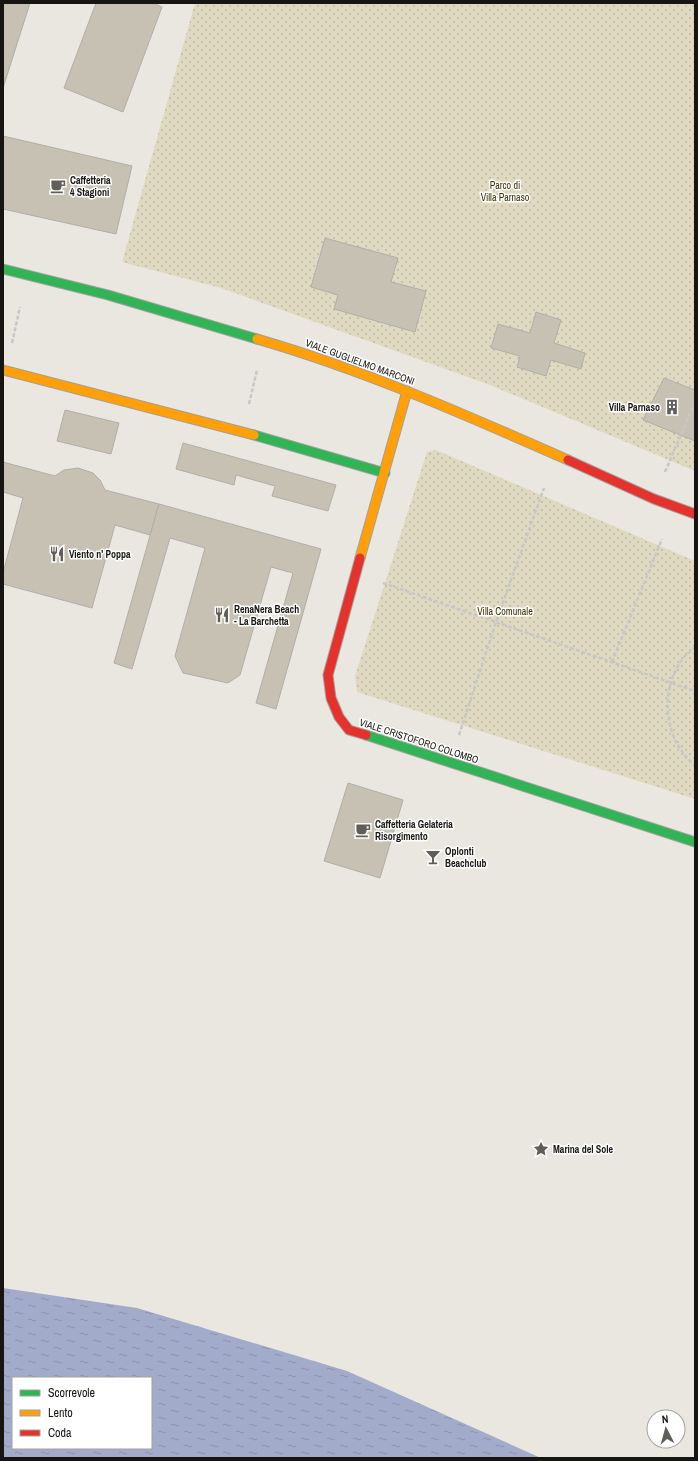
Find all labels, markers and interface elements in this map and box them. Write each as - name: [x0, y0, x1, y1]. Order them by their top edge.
- place label: Caffetteria 4 Stagioni: [70, 174, 111, 199]
- cafe icon: Caffetteria 4 Stagioni: [49, 177, 67, 195]
- park label: Parco di Villa Parnaso: [481, 179, 530, 204]
- street label: VIALE GUGLIELMO MARCONI: [304, 336, 416, 388]
- building icon: Villa Parnaso: [663, 398, 681, 416]
- place label: Villa Parnaso: [609, 401, 660, 414]
- restaurant icon: Viento n' Poppa: [48, 545, 66, 563]
- place label: Viento n' Poppa: [69, 548, 131, 561]
- place label: RenaNera Beach - La Barchetta: [234, 603, 299, 628]
- park label: Villa Comunale: [477, 605, 533, 618]
- restaurant icon: RenaNera Beach - La Barchetta: [213, 606, 231, 624]
- street label: VIALE CRISTOFORO COLOMBO: [358, 716, 480, 766]
- place label: Caffetteria Gelateria Risorgimento: [375, 818, 453, 843]
- cafe icon: Caffetteria Gelateria Risorgimento: [354, 821, 372, 839]
- place label: Oplonti Beachclub: [445, 845, 486, 870]
- bar icon: Oplonti Beachclub: [424, 848, 442, 866]
- place icon: Marina del Sole: [532, 1140, 550, 1158]
- place label: Marina del Sole: [553, 1143, 614, 1156]
- legend: [12, 1377, 152, 1449]
- text: Scorrevole: [48, 1385, 95, 1401]
- text: Lento: [48, 1405, 73, 1421]
- north arrow: [646, 1409, 686, 1449]
- text: N: [661, 1412, 669, 1426]
- text: Coda: [48, 1425, 72, 1441]

